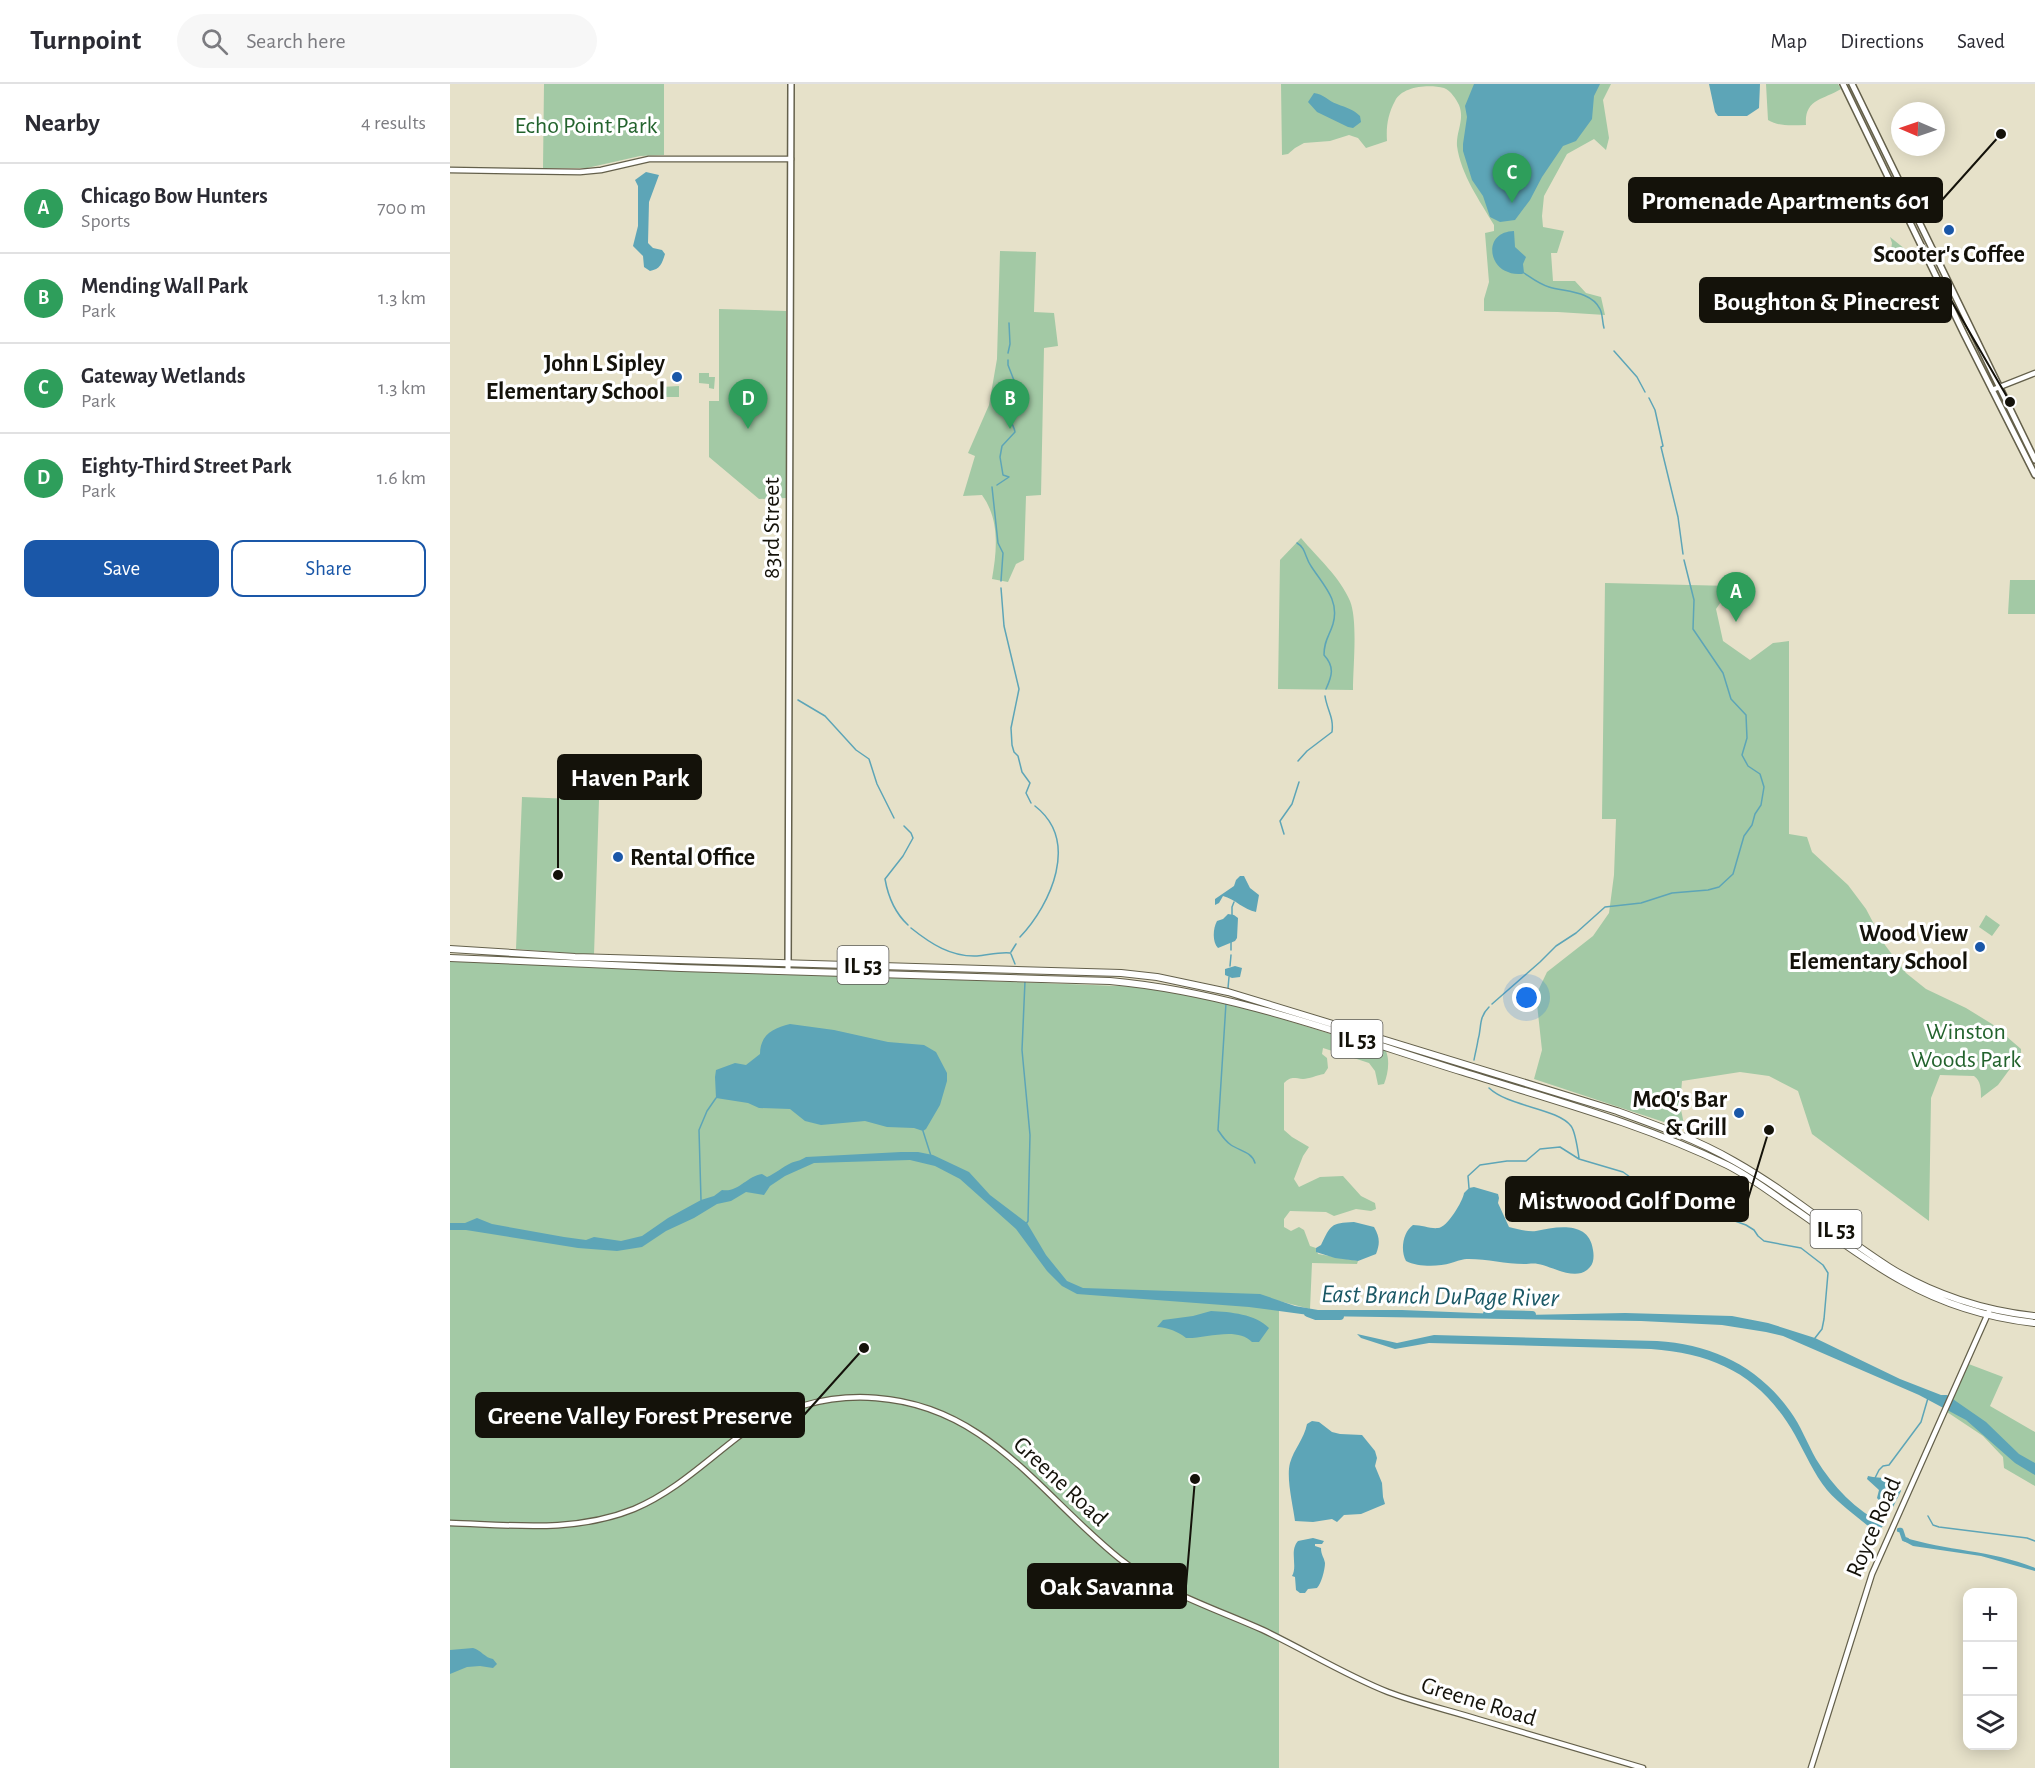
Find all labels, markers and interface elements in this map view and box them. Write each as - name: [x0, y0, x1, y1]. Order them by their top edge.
- search box: [177, 14, 597, 68]
- icon: search: [198, 25, 231, 58]
- text: Turnpoint: [30, 27, 141, 55]
- text: Search here: [246, 30, 346, 52]
- text: Map: [1771, 31, 1807, 52]
- text: Directions: [1840, 31, 1924, 52]
- text: Saved: [1957, 31, 2005, 52]
- north arrow: [1891, 102, 1945, 156]
- text: Nearby: [24, 110, 100, 136]
- text: 4 results: [361, 113, 426, 133]
- park label: Echo Point Park: [515, 114, 657, 138]
- pin: C: [1492, 154, 1532, 203]
- callout: Promenade Apartments 601: [1629, 178, 1942, 222]
- text: Chicago Bow Hunters: [81, 185, 268, 207]
- text: Promenade Apartments 601: [1641, 188, 1931, 214]
- text: A: [38, 198, 50, 218]
- text: 700 m: [377, 198, 426, 218]
- text: Sports: [81, 211, 130, 231]
- marker: Scooter's Coffee: [1942, 223, 1956, 237]
- place label: Scooter's Coffee: [1873, 243, 2025, 267]
- text: Mending Wall Park: [81, 275, 248, 297]
- callout: Boughton & Pinecrest: [1700, 278, 1951, 322]
- text: B: [38, 288, 49, 308]
- text: 1.3 km: [378, 288, 426, 308]
- text: Boughton & Pinecrest: [1713, 289, 1940, 315]
- text: Park: [81, 301, 116, 321]
- place label: John L Sipley Elementary School: [486, 352, 665, 404]
- text: Gateway Wetlands: [81, 365, 245, 387]
- marker: John L Sipley Elementary School: [670, 370, 684, 384]
- text: C: [38, 378, 49, 398]
- text: 1.3 km: [378, 378, 426, 398]
- pin: D: [728, 380, 768, 429]
- pin: B: [990, 380, 1030, 429]
- text: Park: [81, 391, 116, 411]
- text: Eighty-Third Street Park: [81, 455, 292, 477]
- text: D: [37, 468, 50, 488]
- text: 1.6 km: [377, 468, 426, 488]
- street label: 83rd Street: [760, 477, 784, 579]
- text: Park: [81, 481, 116, 501]
- button: Save: [24, 540, 219, 597]
- button: Share: [231, 540, 426, 597]
- pin: A: [1716, 572, 1756, 622]
- callout: Haven Park: [558, 755, 701, 799]
- text: Haven Park: [570, 765, 690, 791]
- place label: Rental Office: [630, 846, 755, 870]
- marker: Rental Office: [611, 850, 625, 864]
- place label: Wood View Elementary School: [1789, 922, 1968, 974]
- marker: Wood View Elementary School: [1973, 940, 1987, 954]
- road number: IL 53: [838, 946, 888, 984]
- your location: [1512, 983, 1541, 1012]
- road number: IL 53: [1332, 1020, 1382, 1058]
- park label: Winston Woods Park: [1911, 1020, 2021, 1072]
- place label: McQ's Bar & Grill: [1632, 1088, 1728, 1140]
- marker: McQ's Bar & Grill: [1732, 1106, 1746, 1120]
- callout: Mistwood Golf Dome: [1506, 1177, 1748, 1221]
- text: Mistwood Golf Dome: [1518, 1188, 1736, 1214]
- road number: IL 53: [1810, 1210, 1862, 1248]
- water label: East Branch DuPage River: [1321, 1281, 1561, 1311]
- callout: Greene Valley Forest Preserve: [476, 1393, 804, 1437]
- text: Greene Valley Forest Preserve: [488, 1403, 792, 1429]
- street label: Greene Road: [1009, 1432, 1112, 1531]
- street label: Royce Road: [1842, 1474, 1906, 1581]
- callout: Oak Savanna: [1028, 1564, 1186, 1608]
- text: Oak Savanna: [1040, 1574, 1174, 1600]
- map controls: [1963, 1588, 2017, 1750]
- button: +: [1963, 1588, 2017, 1642]
- button: −: [1963, 1642, 2017, 1696]
- street label: Greene Road: [1418, 1673, 1539, 1731]
- button: layers: [1963, 1696, 2017, 1750]

